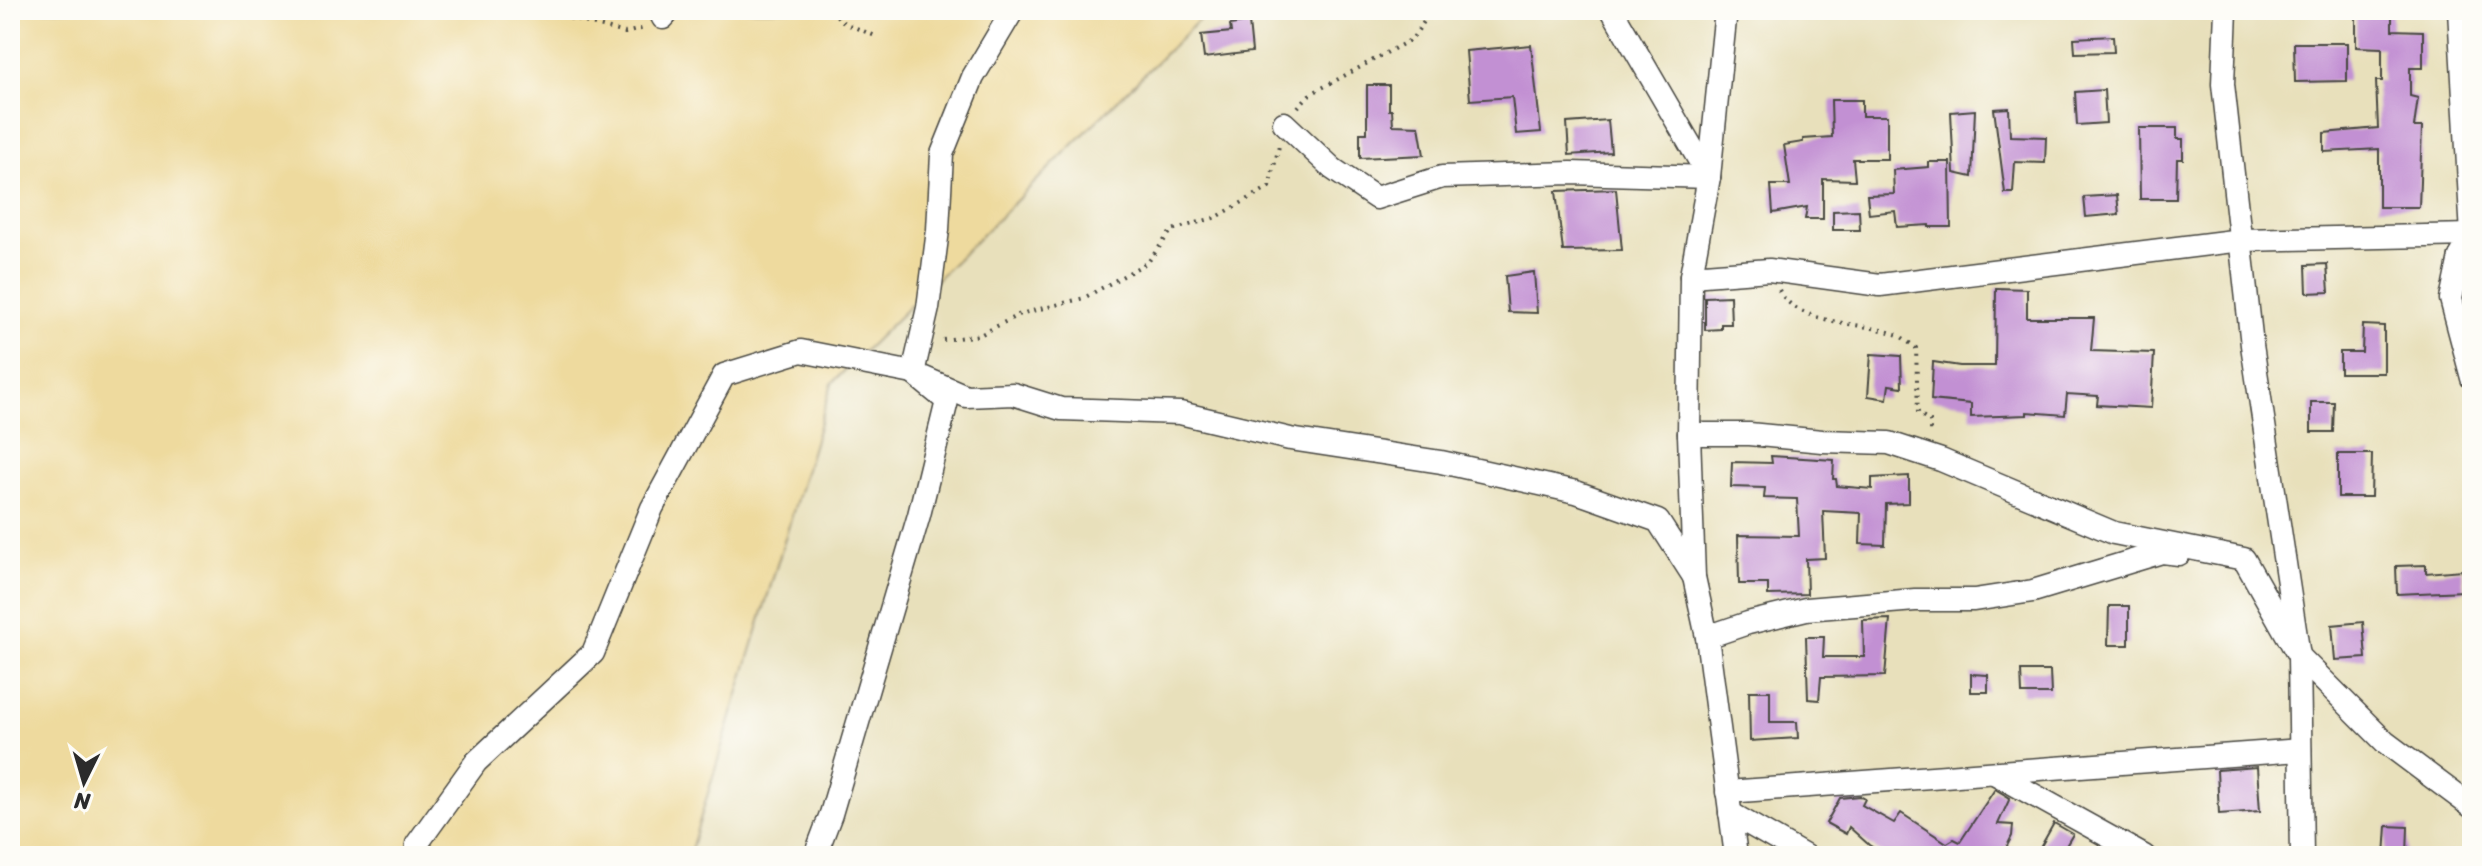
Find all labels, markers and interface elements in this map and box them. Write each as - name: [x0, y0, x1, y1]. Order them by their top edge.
- north arrow: [44, 742, 124, 822]
- text: N: [72, 781, 93, 822]

